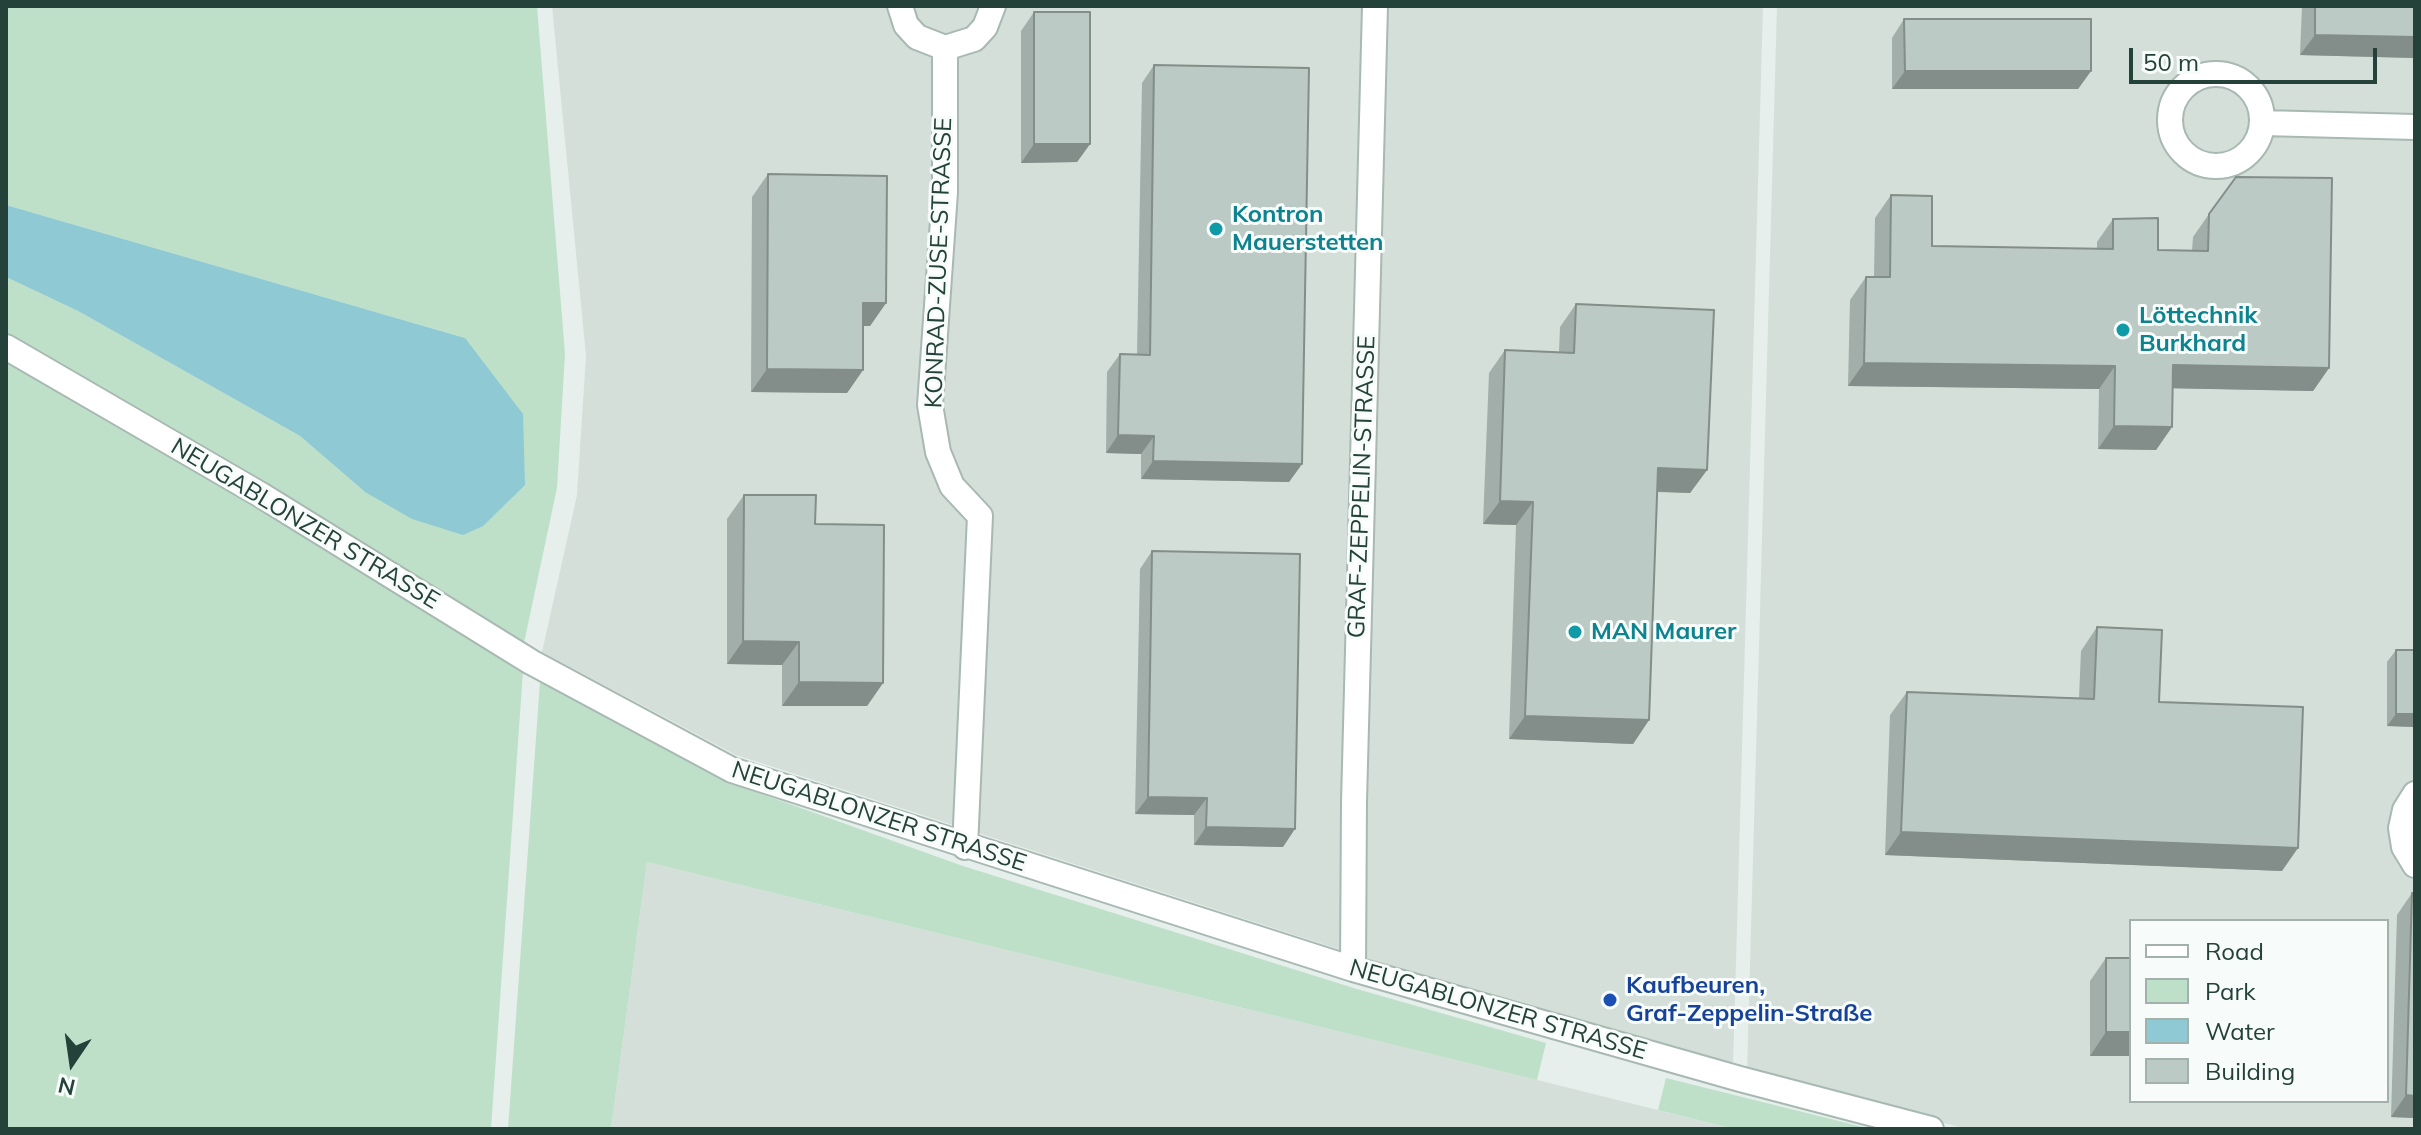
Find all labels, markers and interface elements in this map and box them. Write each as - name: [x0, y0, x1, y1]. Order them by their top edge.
- scale bar: [2133, 32, 2381, 82]
- text: 50 m: [2143, 47, 2199, 77]
- street label: KONRAD-ZUSE-STRASSE: [920, 117, 958, 409]
- place label: Kontron Mauerstetten: [1232, 201, 1384, 257]
- marker: Kontron Mauerstetten: [1207, 220, 1225, 238]
- place label: Löttechnik Burkhard: [2139, 302, 2258, 358]
- marker: Löttechnik Burkhard: [2114, 321, 2132, 339]
- street label: GRAF-ZEPPELIN-STRASSE: [1342, 335, 1382, 639]
- street label: NEUGABLONZER STRASSE: [166, 432, 444, 616]
- place label: MAN Maurer: [1591, 618, 1736, 646]
- marker: MAN Maurer: [1566, 623, 1584, 641]
- street label: NEUGABLONZER STRASSE: [728, 756, 1030, 878]
- legend: [2129, 919, 2389, 1103]
- text: Road: [2205, 936, 2264, 966]
- street label: NEUGABLONZER STRASSE: [1346, 954, 1650, 1066]
- place label: Kaufbeuren, Graf-Zeppelin-Straße: [1626, 972, 1872, 1028]
- text: Park: [2205, 976, 2256, 1006]
- marker: Kaufbeuren, Graf-Zeppelin-Straße: [1601, 991, 1619, 1009]
- text: Water: [2205, 1016, 2275, 1046]
- north arrow: [32, 1023, 112, 1103]
- text: Building: [2205, 1056, 2295, 1086]
- text: N: [55, 1071, 78, 1102]

